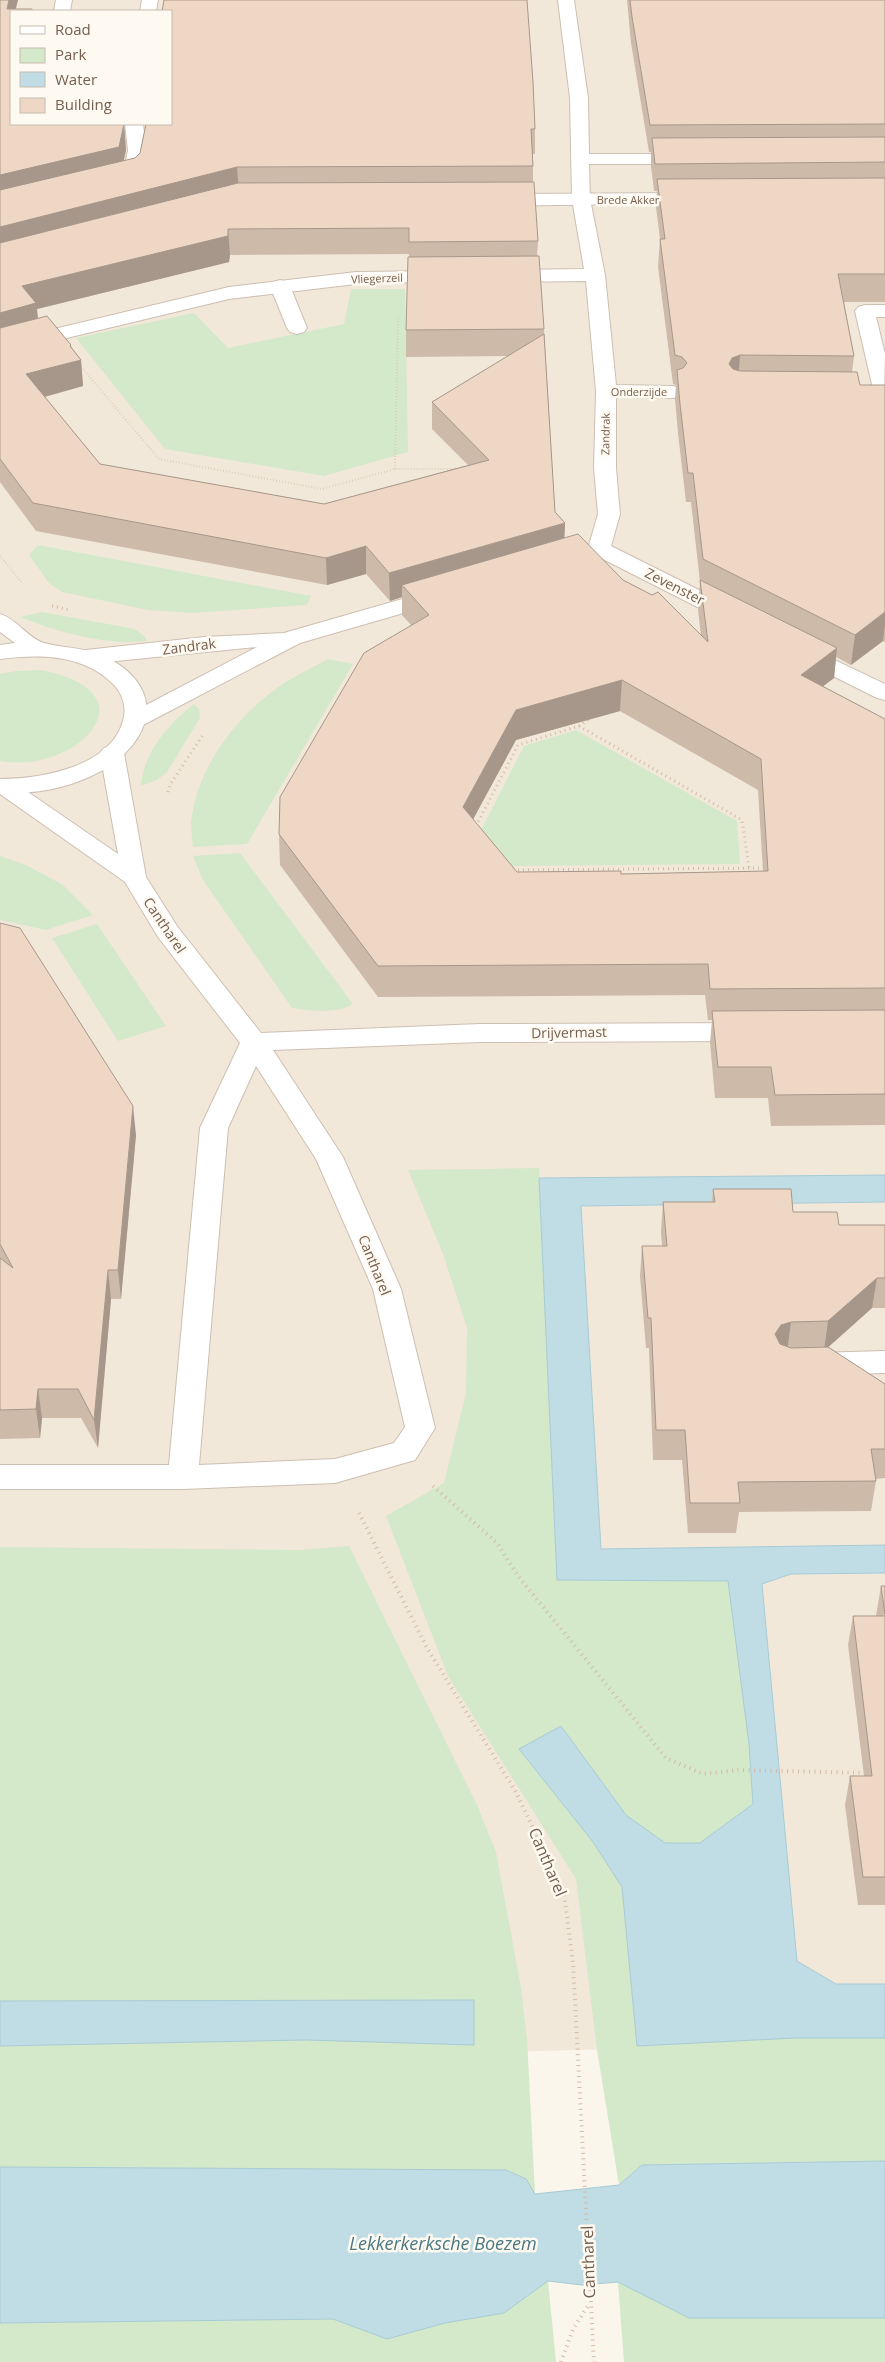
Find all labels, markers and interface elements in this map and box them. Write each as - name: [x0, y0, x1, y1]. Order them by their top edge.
- legend: [10, 10, 172, 125]
- text: Road: [55, 19, 91, 39]
- text: Park: [55, 44, 86, 64]
- text: Water: [55, 69, 97, 89]
- text: Building: [55, 94, 112, 114]
- street label: Brede Akker: [597, 192, 660, 207]
- street label: Vliegerzeil: [351, 270, 403, 286]
- street label: Onderzijde: [611, 384, 667, 399]
- street label: Zandrak: [597, 413, 613, 455]
- street label: Zevenster: [642, 563, 708, 609]
- street label: Zandrak: [161, 633, 217, 659]
- street label: Cantharel: [139, 893, 191, 957]
- street label: Drijvermast: [531, 1022, 607, 1042]
- street label: Cantharel: [354, 1232, 396, 1298]
- street label: Cantharel: [524, 1824, 572, 1900]
- street label: Cantharel: [576, 2225, 600, 2299]
- water label: Lekkerkerksche Boezem: [349, 2231, 537, 2255]

